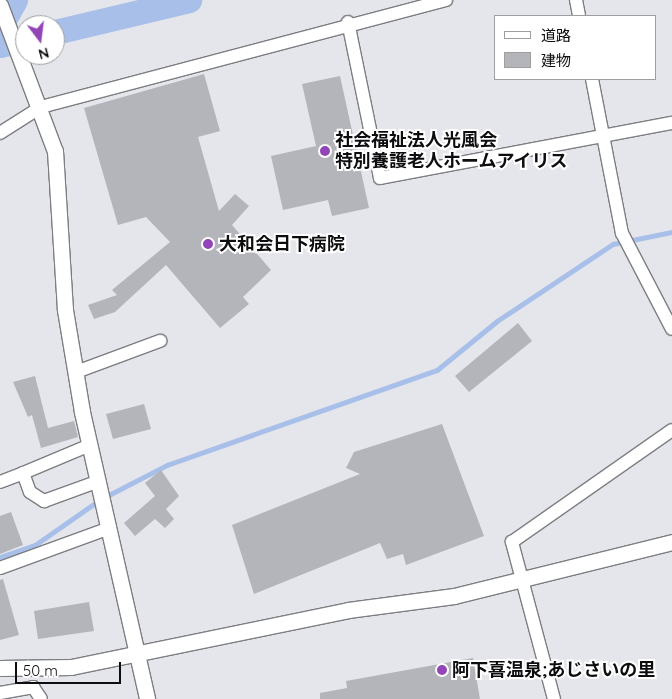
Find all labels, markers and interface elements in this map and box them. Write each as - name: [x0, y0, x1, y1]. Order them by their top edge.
- north arrow: [15, 15, 65, 65]
- legend: [494, 15, 657, 80]
- text: 道路: [541, 26, 571, 45]
- text: N: [36, 43, 51, 64]
- text: 建物: [541, 51, 571, 70]
- place label: 社会福祉法人光風会 特別養護老人ホームアイリス: [335, 130, 569, 172]
- marker: 社会福祉法人光風会 特別養護老人ホームアイリス: [319, 145, 331, 157]
- place label: 大和会日下病院: [219, 233, 345, 255]
- marker: 大和会日下病院: [201, 237, 215, 251]
- scale bar: [18, 652, 124, 684]
- place label: 阿下喜温泉;あじさいの里: [452, 659, 655, 681]
- text: 50 m: [23, 661, 58, 680]
- marker: 阿下喜温泉;あじさいの里: [436, 664, 448, 676]

